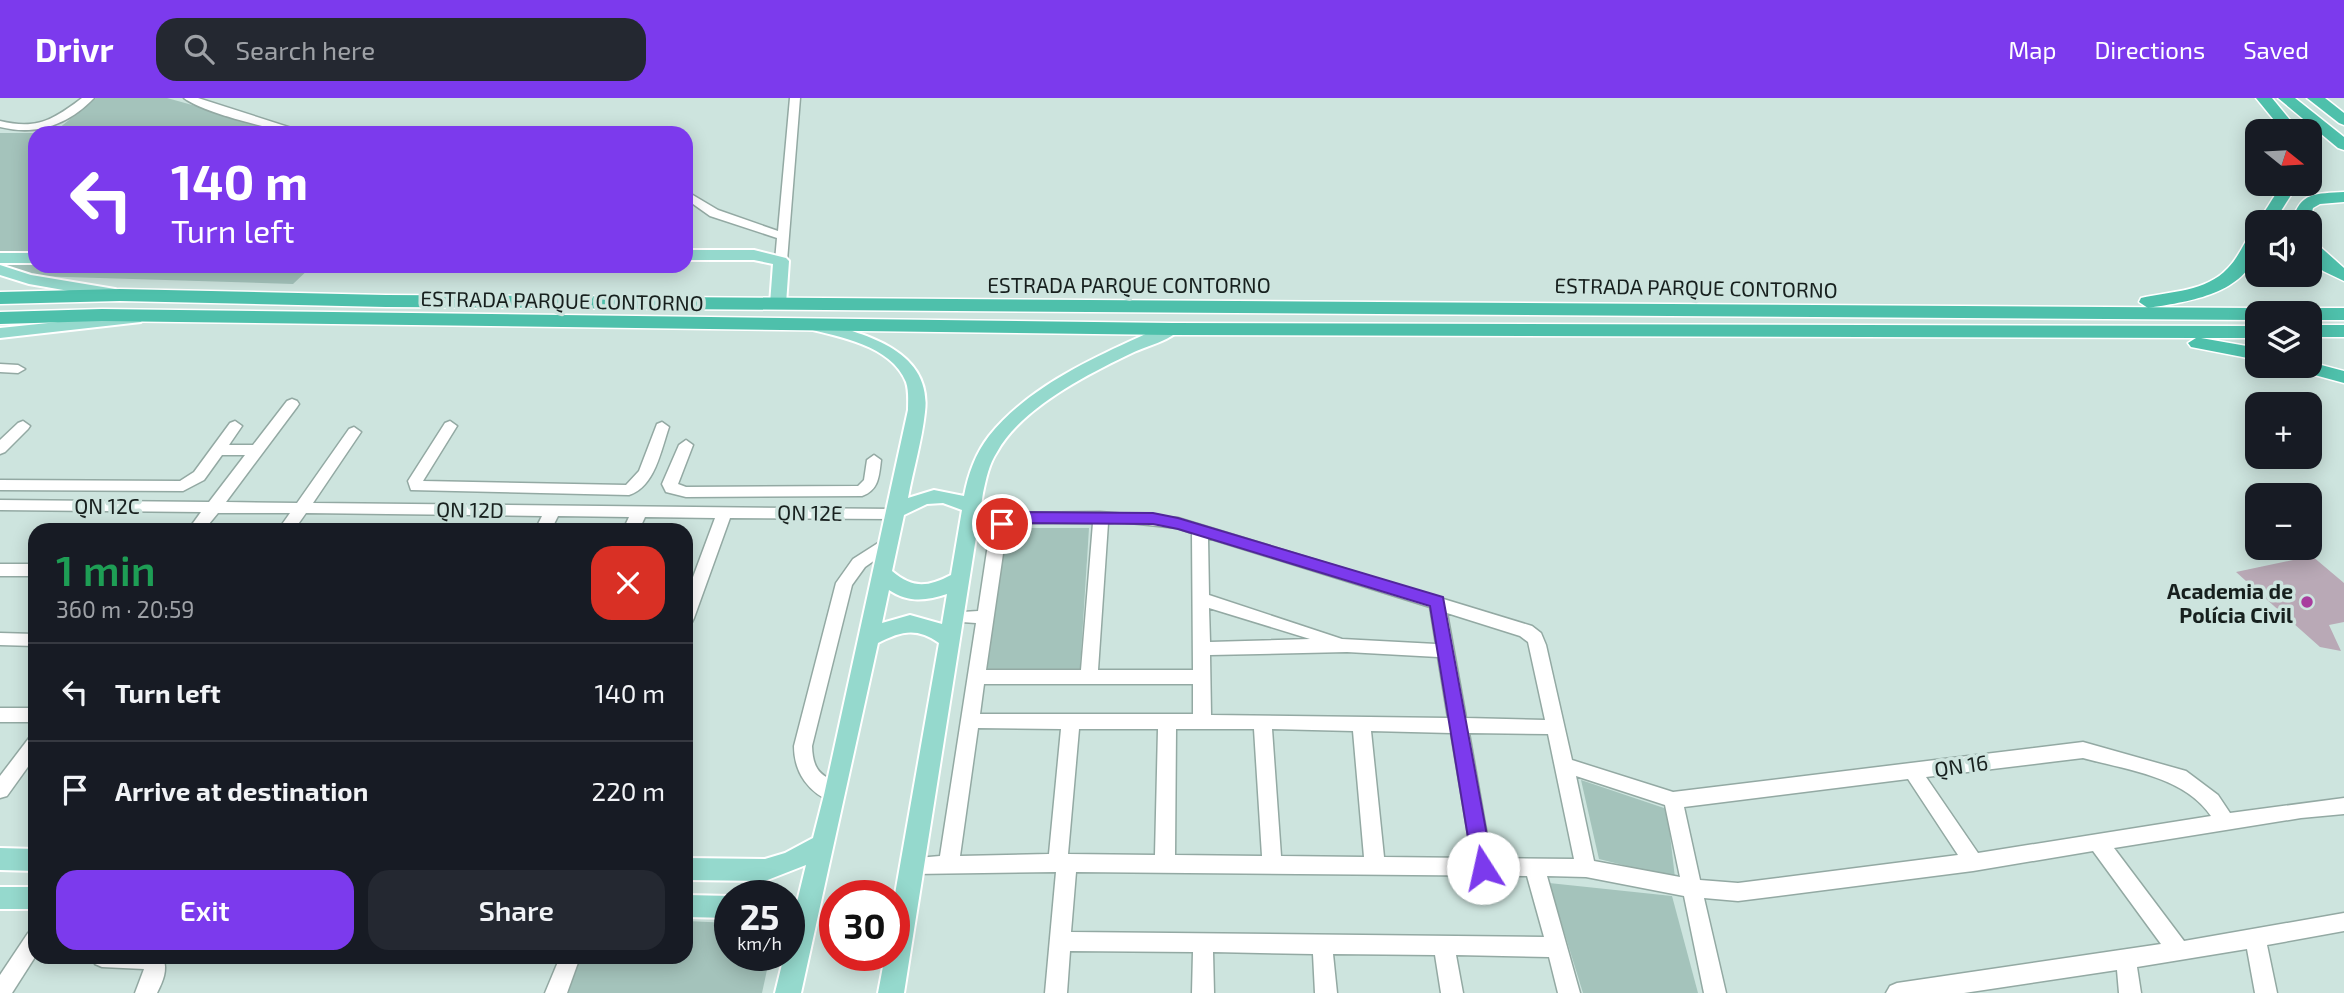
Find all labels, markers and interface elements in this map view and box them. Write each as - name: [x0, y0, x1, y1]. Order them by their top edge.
- search box: [156, 18, 646, 81]
- text: Drivr: [35, 29, 114, 69]
- icon: search: [180, 30, 218, 68]
- text: Search here: [236, 34, 375, 65]
- text: Map: [2008, 35, 2056, 64]
- text: Directions: [2094, 35, 2205, 64]
- text: Saved: [2243, 35, 2309, 64]
- north arrow: [2245, 119, 2322, 196]
- map controls: [2245, 119, 2322, 560]
- text: 140 m: [171, 151, 308, 210]
- icon: left: [56, 154, 147, 245]
- button: sound: [2245, 210, 2322, 287]
- text: Turn left: [171, 211, 295, 249]
- street label: ESTRADA PARQUE CONTORNO: [987, 272, 1271, 298]
- street label: ESTRADA PARQUE CONTORNO: [1554, 272, 1838, 303]
- street label: ESTRADA PARQUE CONTORNO: [420, 285, 704, 316]
- button: layers: [2245, 301, 2322, 378]
- button: +: [2245, 392, 2322, 469]
- button: −: [2245, 483, 2322, 560]
- street label: QN 12C: [74, 493, 140, 519]
- pin: [972, 494, 1032, 554]
- street label: QN 12D: [436, 496, 504, 523]
- street label: QN 12E: [777, 499, 843, 526]
- icon: arrive: [983, 505, 1021, 543]
- text: 1 min: [56, 544, 156, 594]
- button: close: [591, 546, 665, 620]
- place label: Academia de Polícia Civil: [2167, 578, 2293, 627]
- marker: Academia de Polícia Civil: [2299, 594, 2315, 610]
- text: 360 m · 20:59: [56, 595, 194, 623]
- icon: left: [56, 673, 94, 711]
- text: Turn left: [115, 677, 221, 708]
- text: 140 m: [594, 677, 665, 708]
- street label: QN 16: [1933, 749, 1990, 782]
- icon: arrive: [56, 771, 94, 809]
- text: Arrive at destination: [115, 775, 368, 806]
- text: 220 m: [592, 775, 665, 806]
- position arrow: [1446, 831, 1520, 905]
- button: Exit: [56, 870, 354, 950]
- button: Share: [368, 870, 665, 950]
- speed limit sign: 30: [819, 880, 910, 971]
- text: 25: [740, 895, 779, 937]
- text: km/h: [737, 932, 782, 954]

